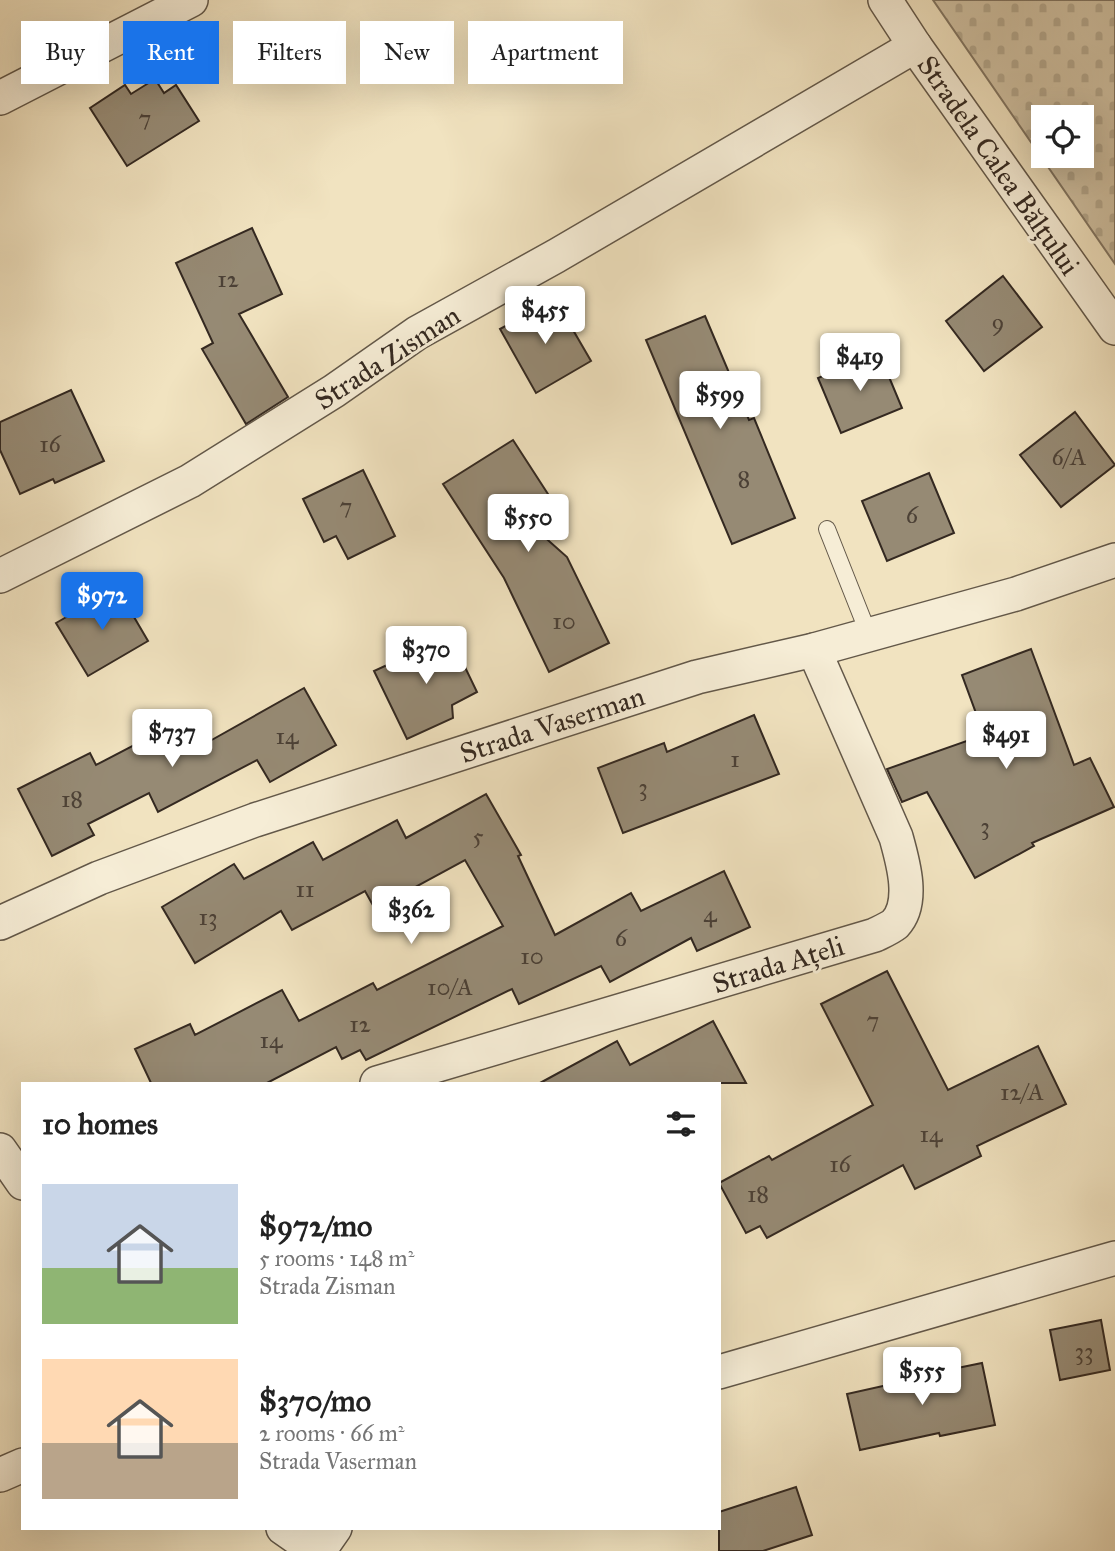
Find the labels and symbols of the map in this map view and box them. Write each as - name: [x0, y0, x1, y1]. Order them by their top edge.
- street label: Stradela Calea Bălțului: [910, 49, 1088, 282]
- house number: 7: [139, 103, 151, 133]
- house number: 12: [217, 264, 239, 294]
- pin: $455: [504, 286, 586, 346]
- street label: Strada Zisman: [308, 297, 466, 417]
- house number: 9: [992, 307, 1004, 337]
- pin: $419: [819, 334, 901, 393]
- pin: $599: [679, 372, 761, 431]
- house number: 16: [39, 429, 62, 459]
- house number: 6/A: [1052, 442, 1086, 472]
- house number: 8: [738, 464, 750, 494]
- house number: 7: [340, 491, 352, 521]
- pin: $550: [487, 494, 569, 554]
- house number: 6: [906, 500, 919, 530]
- pin: $972: [61, 572, 143, 632]
- house number: 10: [552, 606, 576, 636]
- pin: $370: [385, 626, 467, 686]
- street label: Strada Vaserman: [455, 678, 649, 771]
- pin: $737: [131, 710, 213, 769]
- pin: $491: [965, 712, 1047, 771]
- house number: 14: [276, 721, 299, 751]
- house number: 1: [730, 744, 740, 774]
- house number: 3: [638, 772, 648, 802]
- house number: 18: [61, 784, 83, 814]
- house number: 3: [980, 811, 990, 841]
- house number: 5: [472, 821, 484, 851]
- house number: 11: [296, 874, 314, 904]
- pin: $362: [370, 886, 452, 946]
- house number: 4: [703, 899, 717, 929]
- house number: 13: [198, 902, 218, 932]
- house number: 6: [615, 923, 628, 953]
- street label: Strada Ațeli: [708, 928, 849, 1001]
- house number: 10: [520, 941, 544, 971]
- house number: 10/A: [427, 972, 473, 1002]
- house number: 7: [867, 1005, 879, 1035]
- house number: 12: [349, 1009, 371, 1039]
- house number: 14: [260, 1025, 283, 1055]
- house number: 12/A: [1000, 1077, 1044, 1107]
- house number: 14: [920, 1119, 943, 1149]
- house number: 16: [829, 1149, 852, 1179]
- house number: 18: [747, 1179, 769, 1209]
- house number: 33: [1074, 1336, 1094, 1366]
- pin: $555: [881, 1348, 963, 1407]

